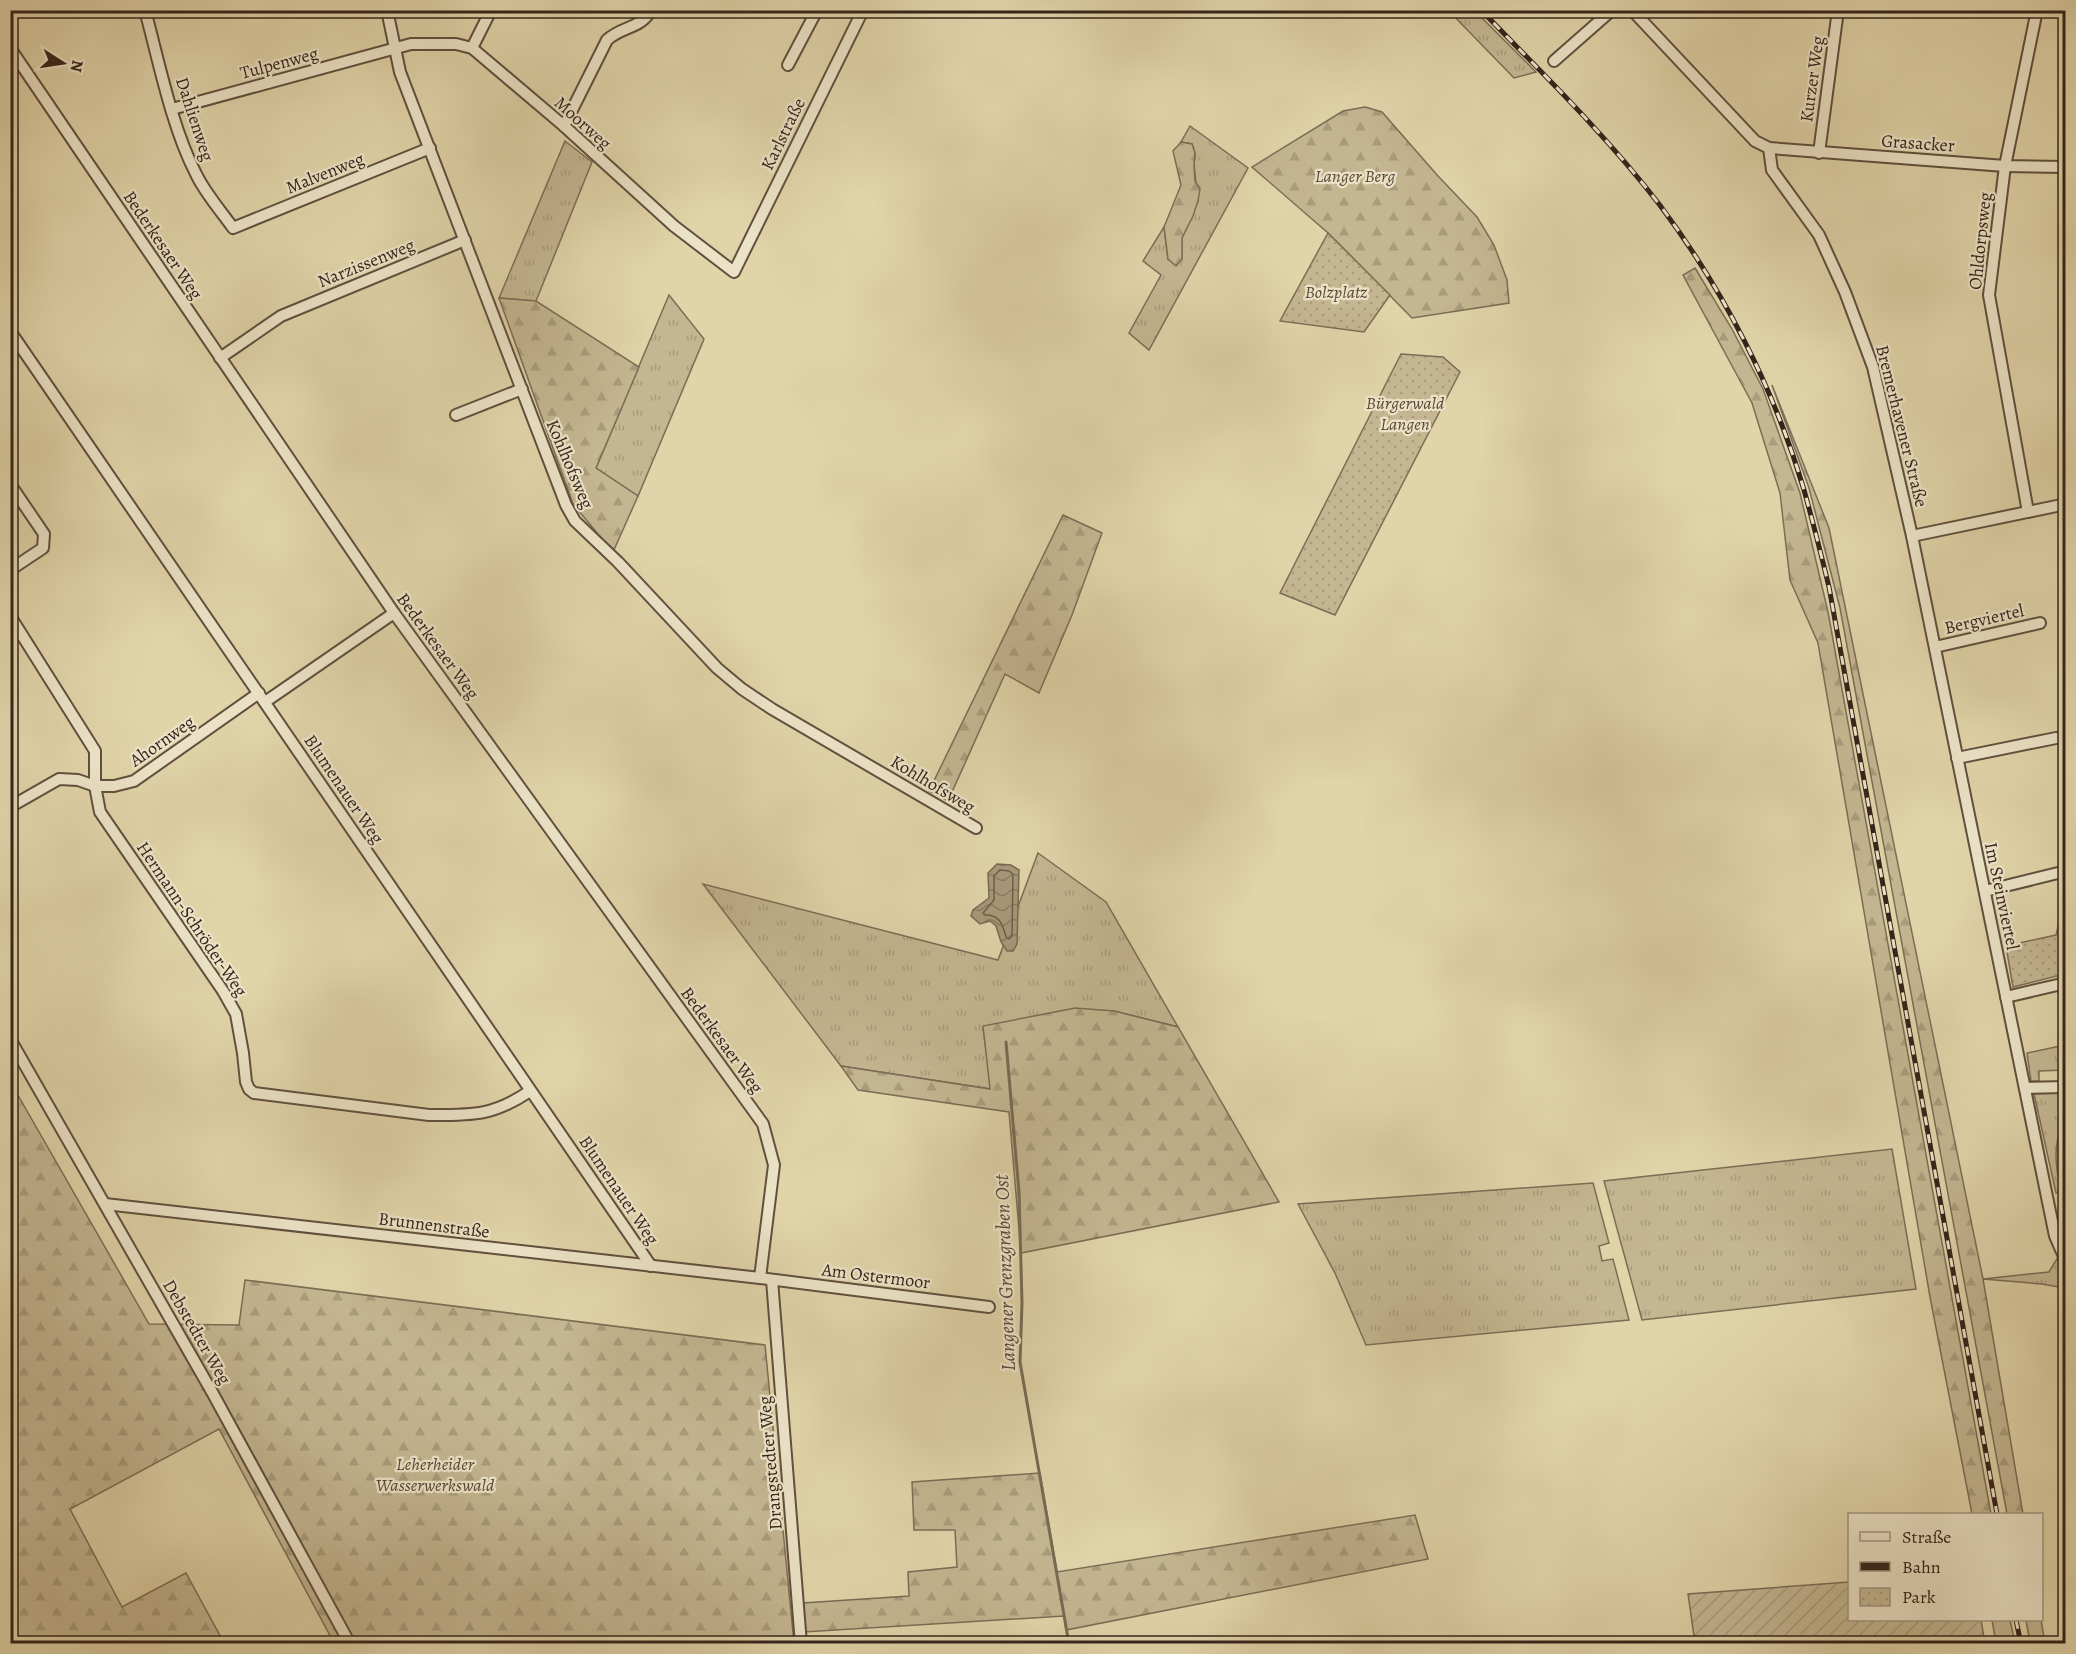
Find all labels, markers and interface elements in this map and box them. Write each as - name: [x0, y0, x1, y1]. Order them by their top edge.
- north arrow: [33, 33, 93, 93]
- street label: Kurzer Weg: [1794, 34, 1830, 124]
- street label: Tulpenweg: [237, 41, 321, 85]
- text: N: [65, 58, 89, 74]
- street label: Dahlienweg: [170, 74, 220, 164]
- street label: Moorweg: [549, 91, 617, 155]
- street label: Karlstraße: [755, 94, 811, 174]
- street label: Grasacker: [1880, 128, 1956, 158]
- street label: Malvenweg: [282, 146, 368, 200]
- park label: Langer Berg: [1315, 164, 1395, 188]
- street label: Bederkesaer Weg: [118, 186, 208, 304]
- street label: Ohldorpsweg: [1963, 191, 1997, 291]
- street label: Narzissenweg: [314, 233, 418, 293]
- park label: Bolzplatz: [1305, 280, 1368, 304]
- street label: Bremerhavener Straße: [1870, 342, 1934, 510]
- park label: Bürgerwald Langen: [1366, 391, 1445, 436]
- street label: Kohlhofsweg: [540, 416, 600, 512]
- street label: Bederkesaer Weg: [391, 588, 485, 704]
- street label: Bergviertel: [1942, 598, 2027, 640]
- street label: Ahornweg: [124, 710, 199, 773]
- street label: Blumenauer Weg: [299, 730, 389, 848]
- street label: Kohlhofsweg: [886, 749, 980, 819]
- street label: Hermann-Schröder-Weg: [131, 837, 253, 1001]
- street label: Im Steinviertel: [1979, 840, 2025, 953]
- street label: Bederkesaer Weg: [675, 982, 769, 1098]
- street label: Blumenauer Weg: [574, 1131, 664, 1249]
- water label: Langener Grenzgraben Ost: [988, 1173, 1022, 1372]
- street label: Brunnenstraße: [377, 1206, 491, 1244]
- street label: Am Ostermoor: [819, 1257, 932, 1295]
- street label: Debstedter Weg: [157, 1275, 237, 1389]
- street label: Drangstedter Weg: [752, 1395, 788, 1531]
- park label: Leherheider Wasserwerkswald: [376, 1452, 495, 1497]
- legend: [1848, 1513, 2043, 1621]
- text: Straße: [1902, 1525, 1951, 1549]
- text: Bahn: [1902, 1555, 1941, 1579]
- text: Park: [1902, 1585, 1936, 1609]

